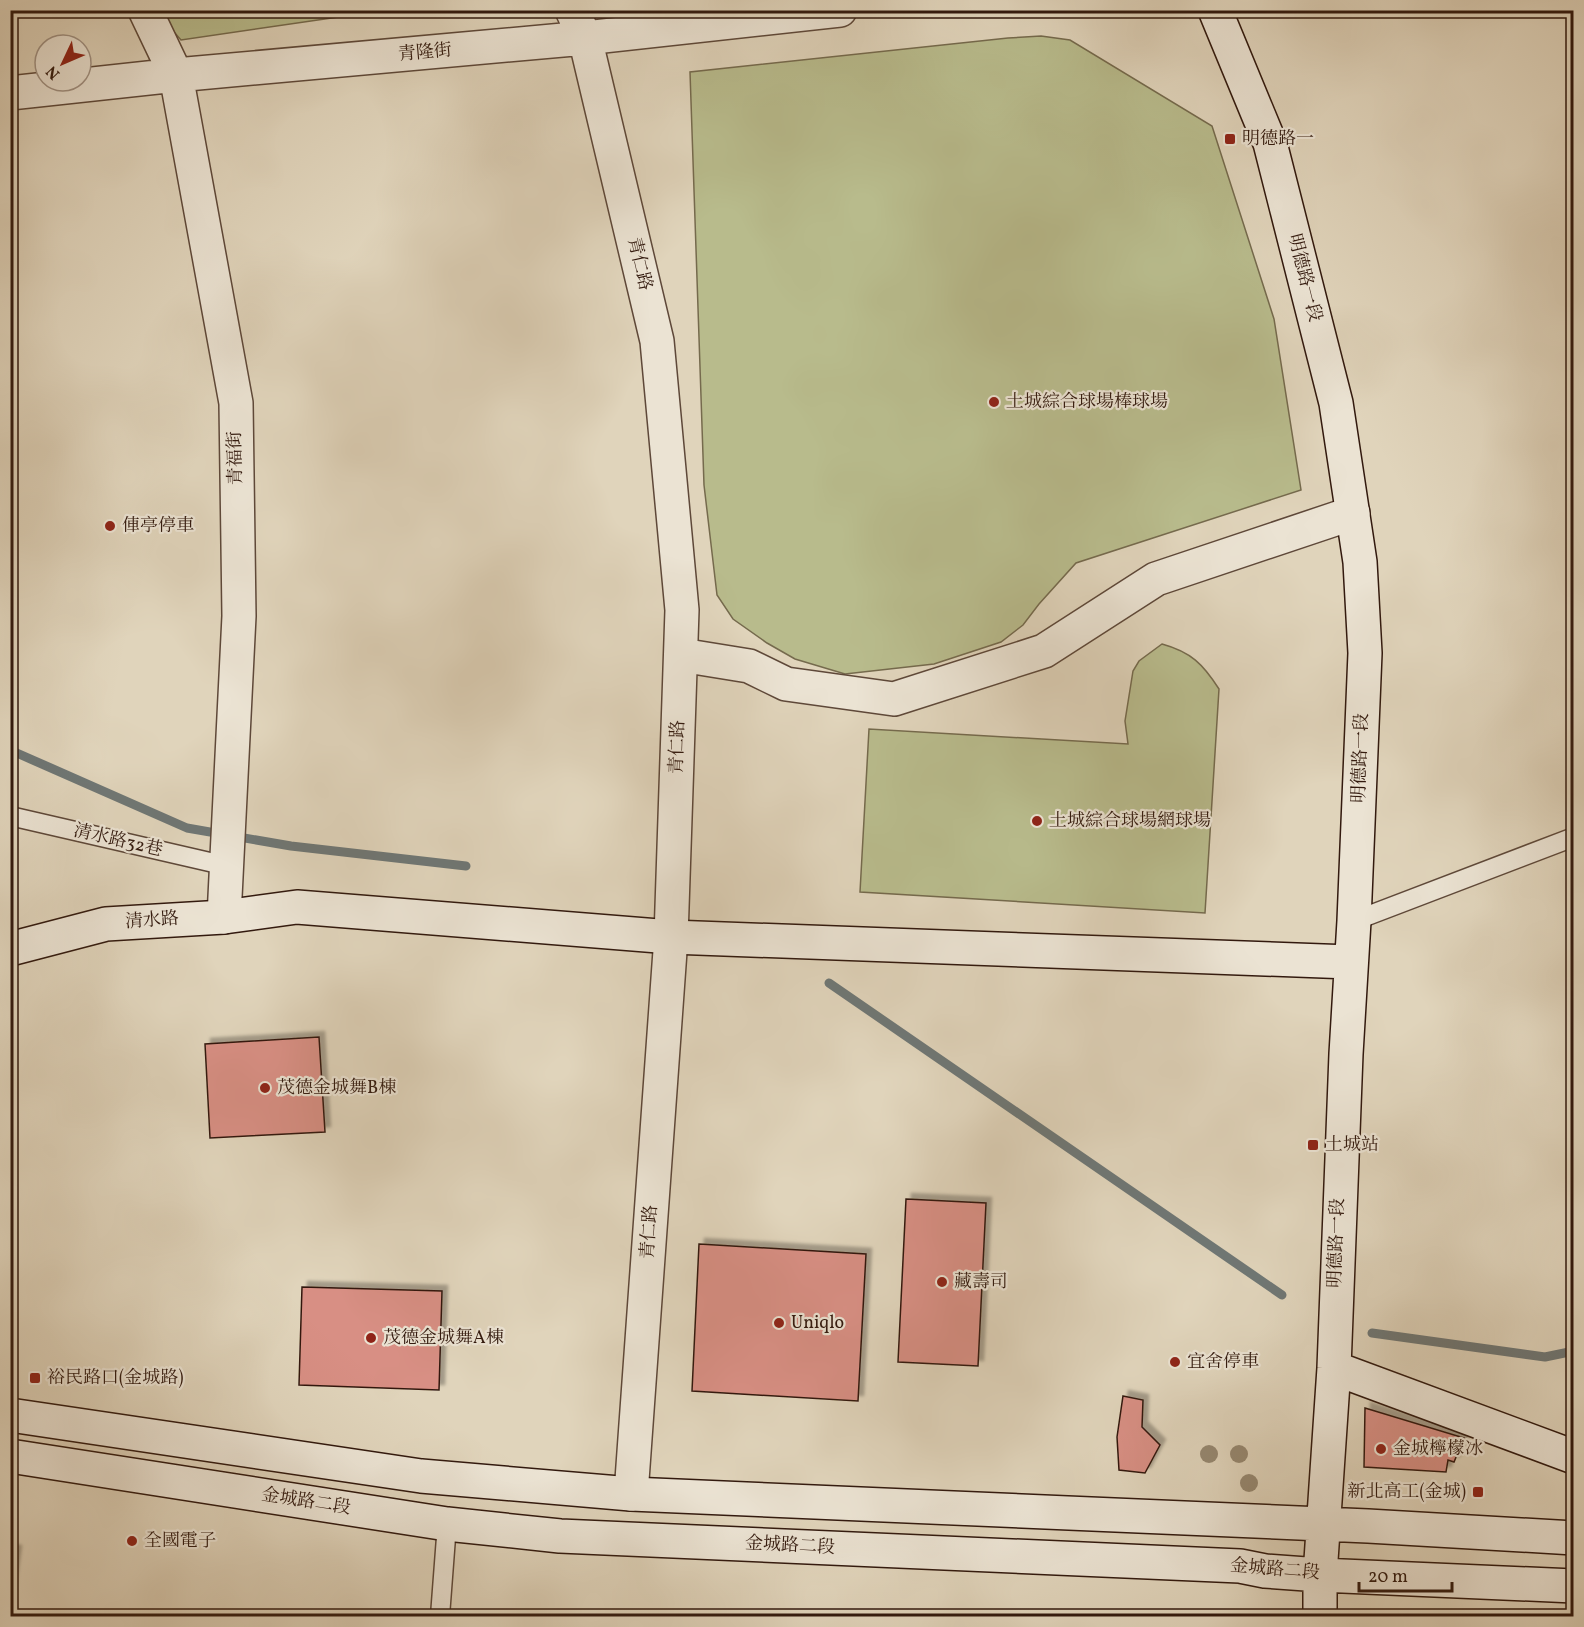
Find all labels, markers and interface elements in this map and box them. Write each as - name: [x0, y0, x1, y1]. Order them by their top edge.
- north arrow: [33, 33, 93, 93]
- street label: 青隆街: [397, 38, 453, 68]
- text: N: [41, 60, 66, 84]
- place label: 明德路一: [1242, 127, 1314, 152]
- marker: 明德路一: [1223, 132, 1237, 146]
- street label: 明德路一段: [1281, 231, 1327, 325]
- street label: 青仁路: [621, 235, 657, 293]
- place label: 土城綜合球場棒球場: [1006, 390, 1168, 415]
- marker: 土城綜合球場棒球場: [987, 395, 1001, 409]
- street label: 青福街: [223, 431, 249, 485]
- place label: 俥亭停車: [122, 514, 194, 539]
- marker: 俥亭停車: [103, 519, 117, 533]
- street label: 明德路一段: [1347, 713, 1375, 803]
- street label: 青仁路: [665, 720, 691, 774]
- place label: 土城綜合球場網球場: [1049, 809, 1211, 834]
- marker: 土城綜合球場網球場: [1030, 814, 1044, 828]
- street label: 清水路32巷: [71, 819, 165, 863]
- street label: 清水路: [124, 907, 180, 935]
- place label: 茂德金城舞B棟: [277, 1076, 396, 1101]
- marker: 茂德金城舞B棟: [258, 1081, 272, 1095]
- place label: 土城站: [1325, 1133, 1379, 1158]
- marker: 土城站: [1306, 1138, 1320, 1152]
- street label: 明德路一段: [1323, 1198, 1351, 1288]
- street label: 青仁路: [636, 1204, 664, 1260]
- place label: 藏壽司: [954, 1270, 1008, 1295]
- marker: 藏壽司: [935, 1275, 949, 1289]
- place label: Uniqlo: [791, 1311, 844, 1336]
- marker: Uniqlo: [772, 1316, 786, 1330]
- place label: 茂德金城舞A棟: [383, 1326, 504, 1351]
- marker: 茂德金城舞A棟: [364, 1331, 378, 1345]
- place label: 宜舍停車: [1187, 1350, 1259, 1375]
- marker: 宜舍停車: [1168, 1355, 1182, 1369]
- place label: 裕民路口(金城路): [47, 1366, 183, 1391]
- marker: 裕民路口(金城路): [28, 1371, 42, 1385]
- place label: 金城檸檬冰: [1393, 1437, 1483, 1462]
- marker: 金城檸檬冰: [1374, 1442, 1388, 1456]
- place label: 新北高工(金城): [1348, 1480, 1466, 1505]
- street label: 金城路二段: [260, 1483, 352, 1521]
- marker: 新北高工(金城): [1471, 1485, 1485, 1499]
- place label: 全國電子: [144, 1529, 216, 1554]
- street label: 金城路二段: [744, 1531, 836, 1561]
- marker: 全國電子: [125, 1534, 139, 1548]
- street label: 金城路二段: [1229, 1554, 1321, 1586]
- scale bar: [1359, 1555, 1452, 1593]
- text: 20 m: [1368, 1565, 1408, 1590]

